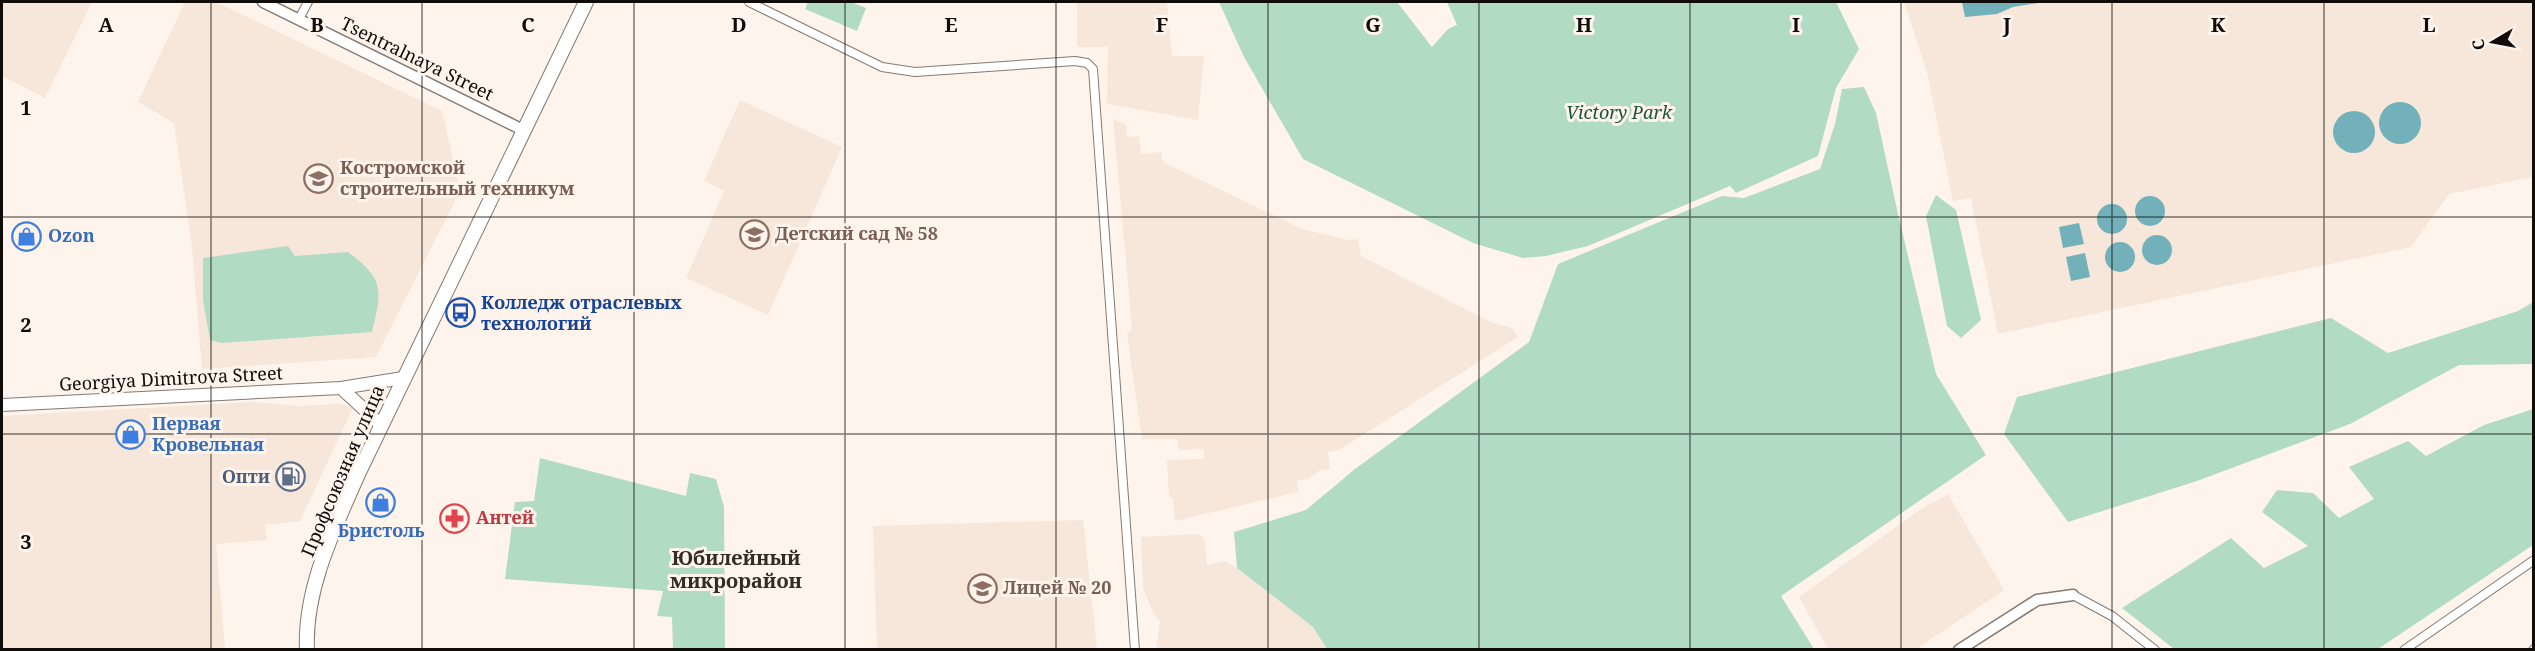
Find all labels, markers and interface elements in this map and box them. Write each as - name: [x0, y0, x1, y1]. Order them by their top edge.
- text: A: [98, 11, 114, 38]
- text: B: [310, 11, 324, 38]
- street label: Tsentralnaya Street: [337, 11, 498, 106]
- text: C: [521, 11, 535, 38]
- text: D: [731, 11, 747, 38]
- text: E: [944, 11, 958, 38]
- text: F: [1156, 11, 1168, 38]
- text: G: [1365, 11, 1381, 38]
- text: H: [1576, 11, 1592, 38]
- text: I: [1792, 11, 1800, 38]
- text: J: [2002, 11, 2011, 38]
- text: K: [2211, 11, 2226, 38]
- text: L: [2422, 11, 2436, 38]
- north arrow: [2463, 12, 2523, 72]
- text: С: [2466, 38, 2490, 52]
- text: 1: [20, 94, 32, 121]
- park label: Victory Park: [1566, 100, 1673, 124]
- place label: Костромской строительный техникум: [340, 155, 575, 200]
- school or university icon: Костромской строительный техникум: [303, 162, 335, 194]
- school or university icon: Детский сад № 58: [738, 218, 770, 250]
- shop icon: Ozon: [11, 220, 43, 252]
- place label: Детский сад № 58: [775, 221, 938, 245]
- place label: Ozon: [48, 223, 95, 247]
- place label: Колледж отраслевых технологий: [481, 290, 682, 335]
- bus stop icon: Колледж отраслевых технологий: [444, 297, 476, 329]
- text: 2: [20, 311, 32, 338]
- street label: Georgiya Dimitrova Street: [58, 360, 283, 396]
- street label: Профсоюзная улица: [295, 381, 389, 560]
- place label: Первая Кровельная: [152, 411, 264, 456]
- shop icon: Первая Кровельная: [115, 418, 147, 450]
- fuel station icon: Опти: [275, 461, 307, 493]
- place label: Опти: [222, 464, 270, 488]
- shop icon: Бристоль: [365, 486, 397, 518]
- pharmacy icon: Антей: [439, 502, 471, 534]
- place label: Антей: [476, 505, 534, 529]
- place label: Бристоль: [337, 518, 425, 542]
- text: 3: [20, 528, 32, 555]
- district label: Юбилейный микрорайон: [670, 544, 803, 594]
- school or university icon: Лицей № 20: [966, 572, 998, 604]
- place label: Лицей № 20: [1003, 575, 1111, 599]

